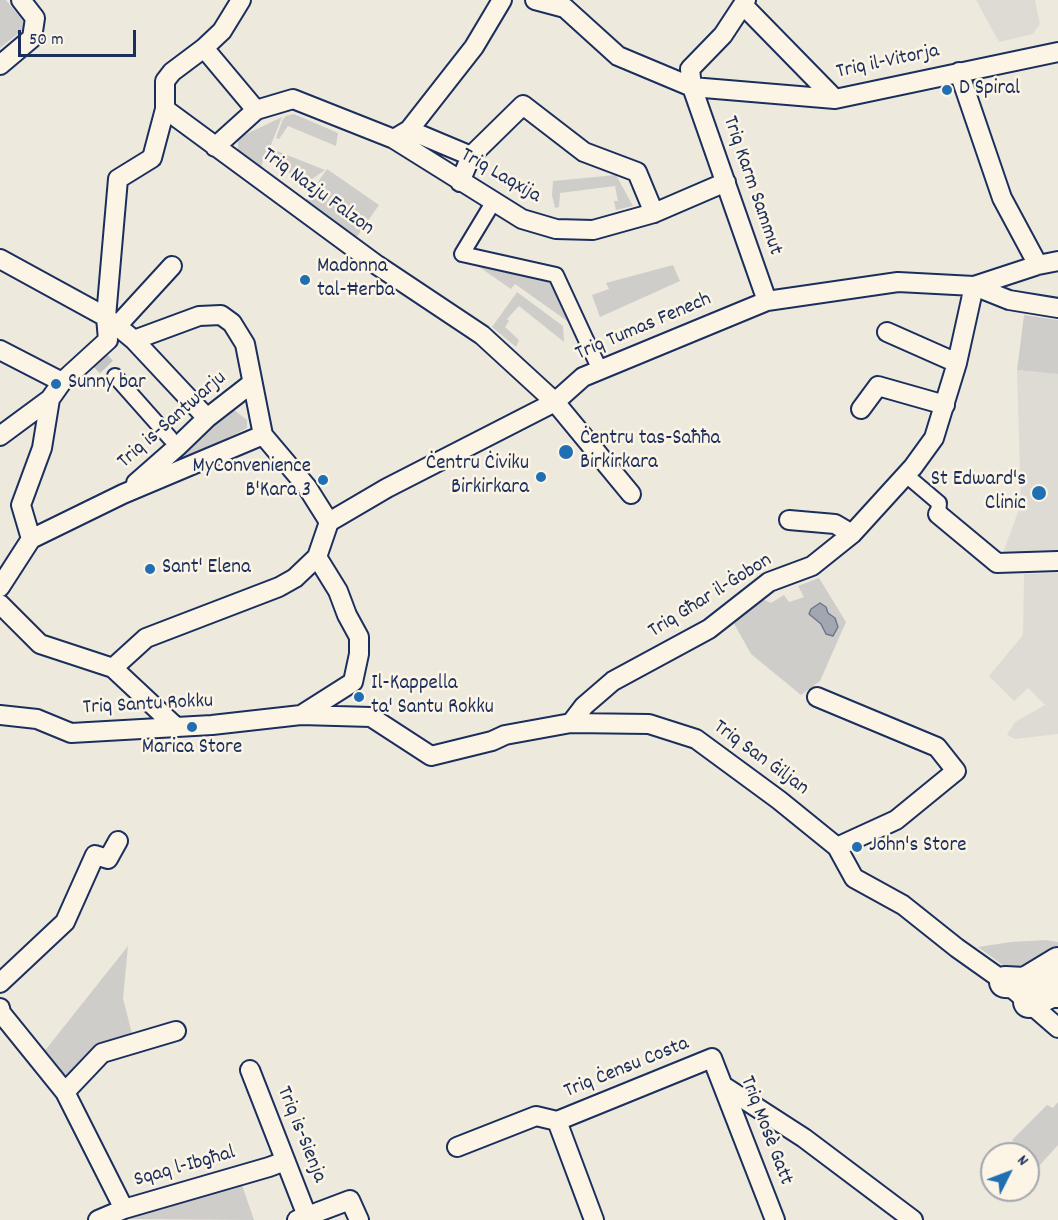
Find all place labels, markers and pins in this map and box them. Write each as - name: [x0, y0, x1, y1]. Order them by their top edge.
- place label: D Spiral: [959, 77, 1020, 103]
- marker: D Spiral: [940, 83, 954, 97]
- place label: Madonna tal-Ħerba: [317, 255, 395, 305]
- marker: Madonna tal-Ħerba: [298, 273, 312, 287]
- place label: Sunny bar: [68, 371, 146, 397]
- marker: Sunny bar: [49, 377, 63, 391]
- place label: Ċentru tas-Saħħa Birkirkara: [580, 427, 720, 477]
- marker: Ċentru tas-Saħħa Birkirkara: [557, 443, 575, 461]
- place label: Ċentru Ċiviku Birkirkara: [426, 452, 529, 502]
- place label: MyConvenience B'Kara 3: [193, 455, 311, 505]
- place label: St Edward's Clinic: [931, 468, 1026, 518]
- marker: Ċentru Ċiviku Birkirkara: [534, 470, 548, 484]
- marker: MyConvenience B'Kara 3: [316, 473, 330, 487]
- marker: St Edward's Clinic: [1030, 484, 1048, 502]
- place label: Sant' Elena: [162, 556, 251, 582]
- marker: Sant' Elena: [143, 562, 157, 576]
- place label: Il-Kappella ta' Santu Rokku: [371, 672, 494, 722]
- marker: Il-Kappella ta' Santu Rokku: [352, 690, 366, 704]
- marker: Marica Store: [185, 720, 199, 734]
- place label: Marica Store: [142, 736, 242, 762]
- place label: John's Store: [869, 834, 966, 860]
- marker: John's Store: [850, 840, 864, 854]

